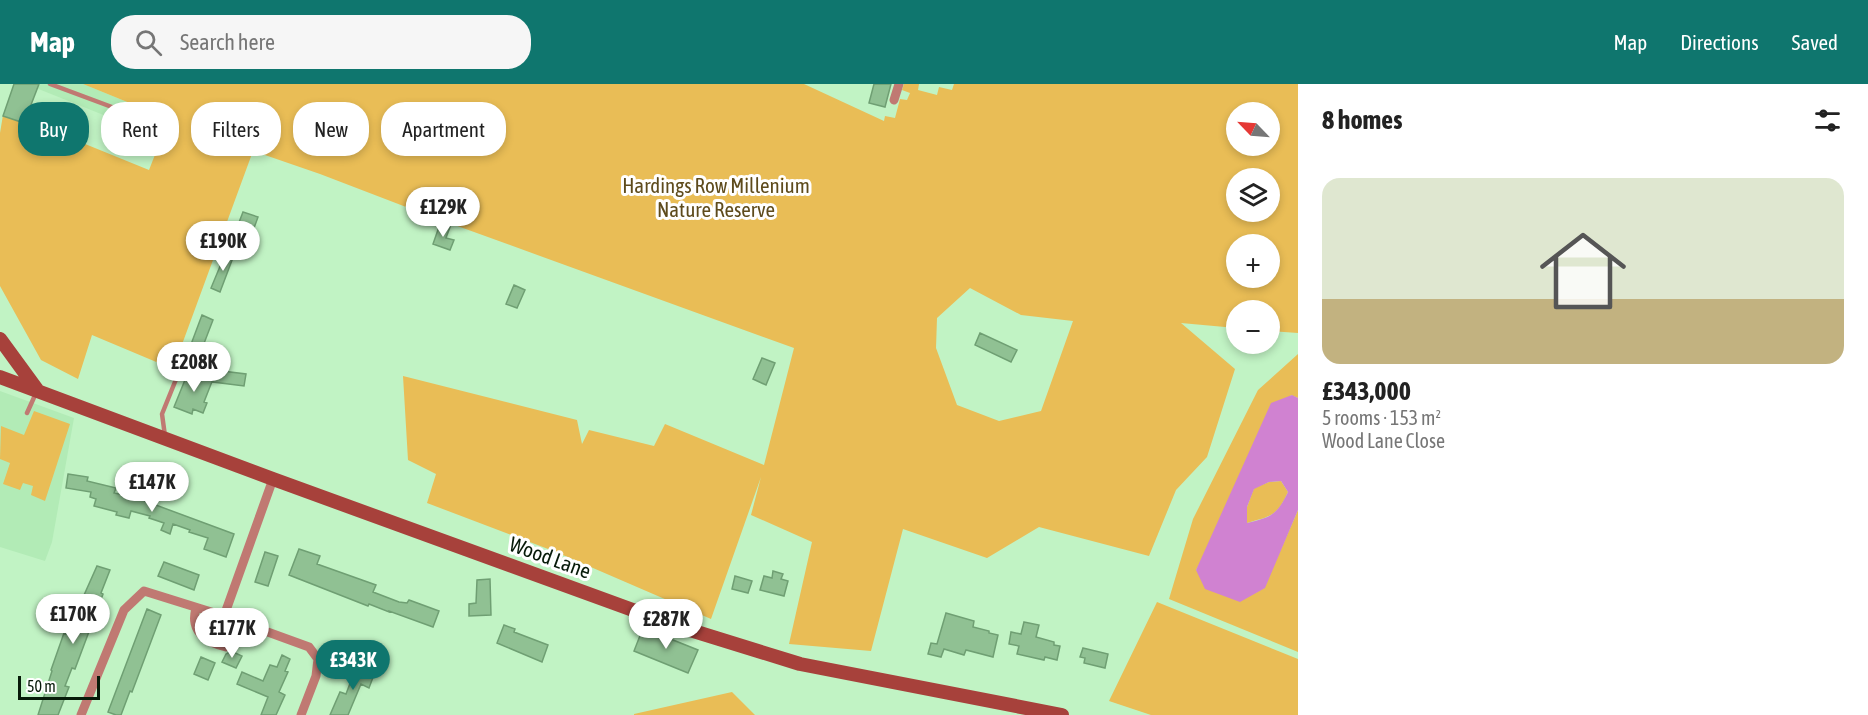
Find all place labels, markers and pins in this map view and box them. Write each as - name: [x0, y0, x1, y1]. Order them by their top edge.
- pin: £129K: [401, 187, 485, 238]
- pin: £190K: [181, 221, 265, 272]
- pin: £208K: [152, 342, 236, 393]
- pin: £147K: [110, 462, 194, 513]
- pin: £170K: [31, 594, 115, 645]
- pin: £287K: [624, 599, 708, 650]
- pin: £177K: [190, 608, 274, 659]
- pin: £343K: [311, 640, 395, 691]

